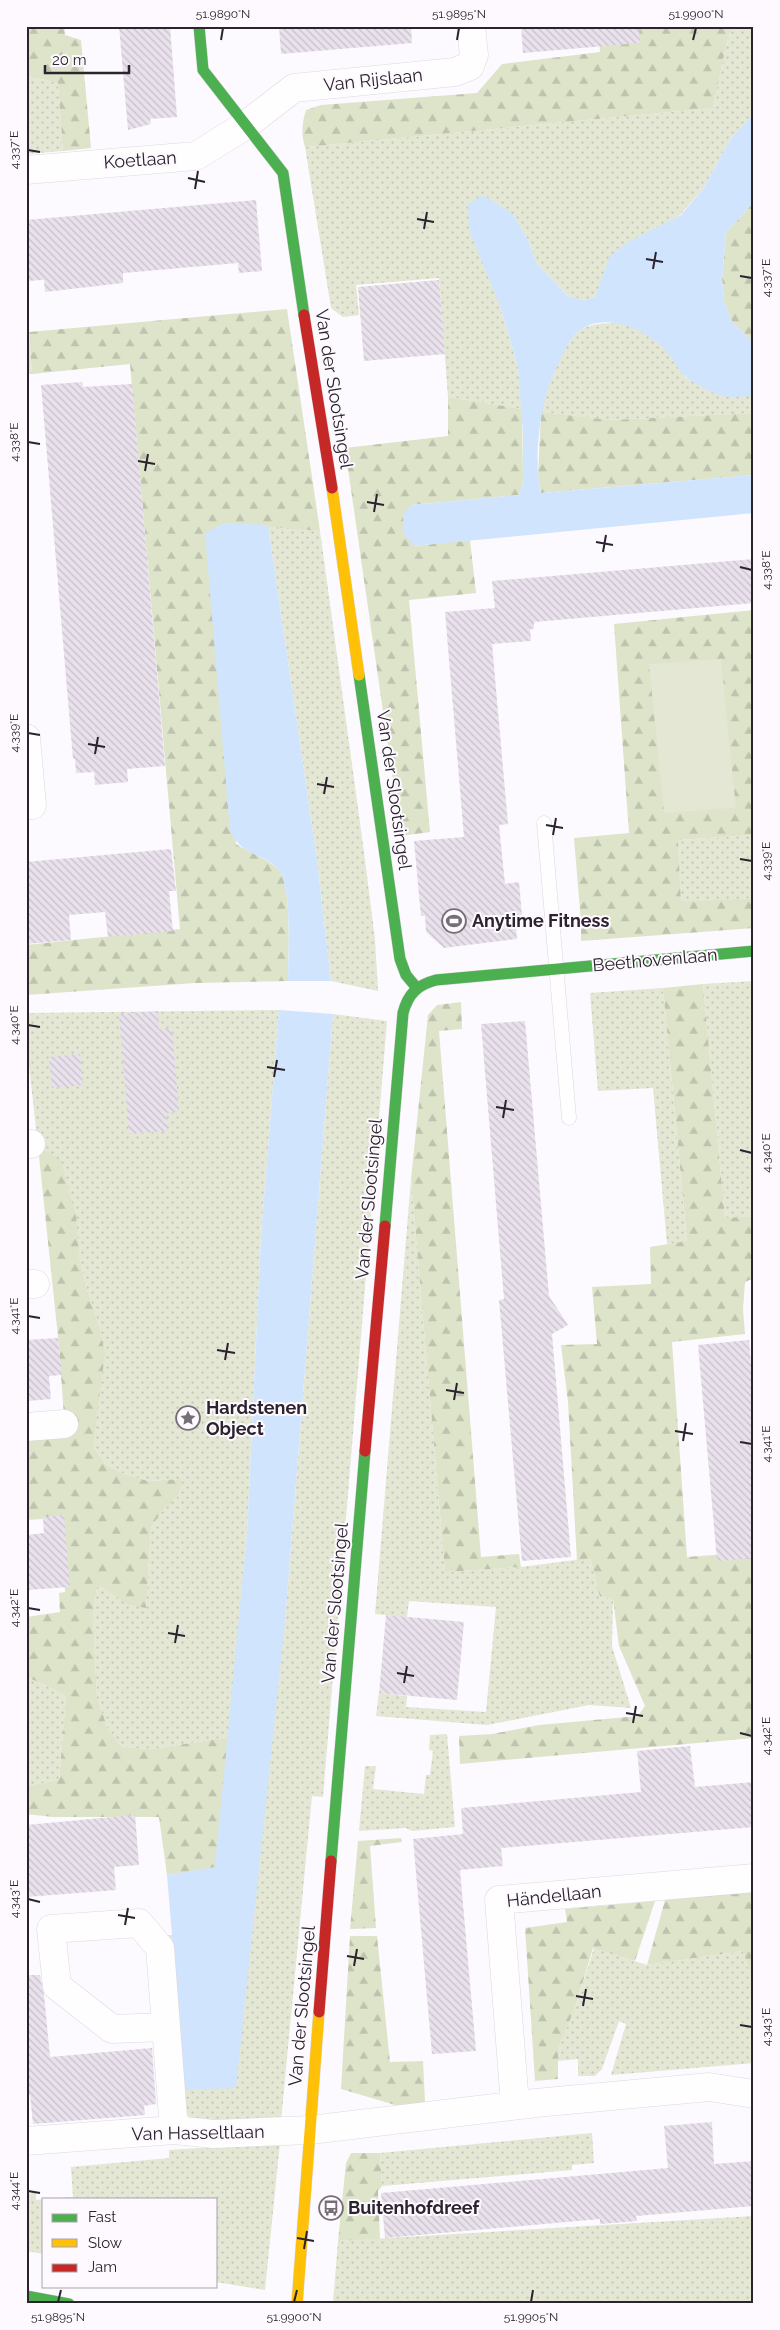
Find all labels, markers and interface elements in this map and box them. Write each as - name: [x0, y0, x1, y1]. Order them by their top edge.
- text: 51.9890°N: [196, 7, 250, 21]
- text: 51.9895°N: [432, 7, 486, 21]
- text: 51.9900°N: [669, 7, 723, 21]
- scale bar: [45, 42, 129, 74]
- text: 20 m: [52, 51, 87, 69]
- street label: Van Rijslaan: [322, 64, 424, 95]
- text: 4.337°E: [7, 131, 21, 169]
- street label: Koetlaan: [103, 146, 177, 173]
- text: 4.337°E: [759, 259, 773, 297]
- street label: Van der Slootsingel: [312, 308, 357, 470]
- text: 4.338°E: [7, 422, 21, 462]
- text: 4.338°E: [759, 550, 773, 590]
- street label: Van der Slootsingel: [373, 709, 416, 871]
- text: 4.339°E: [7, 714, 21, 752]
- text: 4.339°E: [759, 842, 773, 880]
- sports icon: Anytime Fitness: [441, 908, 467, 934]
- place label: Anytime Fitness: [472, 910, 609, 931]
- street label: Beethovenlaan: [592, 944, 718, 975]
- text: 4.340°E: [7, 1005, 21, 1045]
- street label: Van der Slootsingel: [351, 1118, 386, 1280]
- text: 4.340°E: [759, 1133, 773, 1173]
- text: 4.341°E: [7, 1297, 21, 1335]
- place label: Hardstenen Object: [206, 1397, 307, 1439]
- place icon: Hardstenen Object: [175, 1405, 201, 1431]
- text: 4.341°E: [759, 1425, 773, 1463]
- street label: Van der Slootsingel: [317, 1522, 352, 1684]
- text: 4.342°E: [7, 1589, 21, 1627]
- text: 4.342°E: [759, 1717, 773, 1755]
- text: 4.343°E: [7, 1880, 21, 1918]
- street label: Händellaan: [506, 1880, 602, 1911]
- street label: Van der Slootsingel: [284, 1925, 319, 2087]
- text: 4.343°E: [759, 2008, 773, 2046]
- street label: Van Hasseltlaan: [131, 2121, 265, 2144]
- text: 4.344°E: [7, 2172, 21, 2210]
- bus stop icon: Buitenhofdreef: [318, 2195, 344, 2221]
- place label: Buitenhofdreef: [348, 2197, 481, 2218]
- legend: [42, 2198, 218, 2288]
- text: Fast: [88, 2208, 116, 2226]
- text: Slow: [88, 2234, 122, 2252]
- text: Jam: [88, 2258, 117, 2276]
- text: 51.9895°N: [31, 2310, 85, 2324]
- text: 51.9900°N: [267, 2310, 321, 2324]
- text: 51.9905°N: [504, 2310, 558, 2324]

